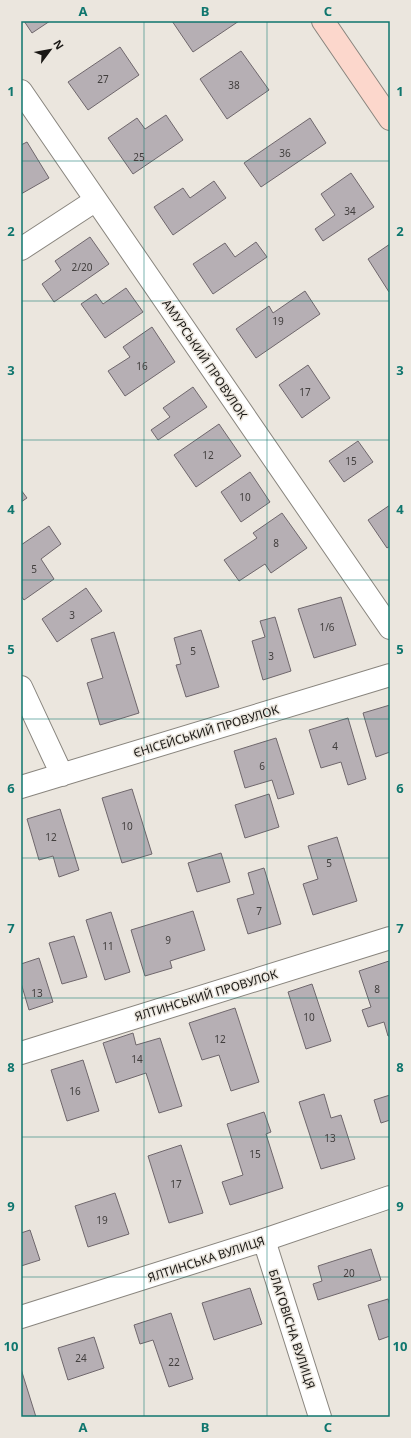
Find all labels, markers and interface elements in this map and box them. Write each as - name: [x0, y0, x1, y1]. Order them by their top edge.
- text: A: [79, 2, 88, 20]
- text: B: [201, 2, 209, 20]
- text: C: [324, 2, 332, 20]
- north arrow: [30, 30, 70, 70]
- text: N: [50, 37, 68, 52]
- house number: 27: [97, 72, 109, 86]
- house number: 38: [228, 78, 240, 92]
- text: 1: [7, 82, 15, 100]
- text: 1: [396, 82, 404, 100]
- house number: 36: [279, 146, 291, 160]
- house number: 25: [133, 150, 145, 164]
- house number: 34: [344, 204, 356, 218]
- text: 2: [7, 222, 15, 240]
- text: 2: [396, 222, 404, 240]
- house number: 2/20: [72, 260, 93, 274]
- street label: АМУРСЬКИЙ ПРОВУЛОК: [158, 296, 252, 423]
- house number: 19: [272, 314, 284, 328]
- house number: 16: [136, 359, 148, 373]
- text: 3: [7, 361, 15, 379]
- text: 3: [396, 361, 404, 379]
- house number: 17: [299, 385, 311, 399]
- house number: 12: [202, 448, 214, 462]
- house number: 15: [345, 454, 357, 468]
- house number: 10: [239, 490, 251, 504]
- text: 4: [7, 500, 15, 518]
- text: 4: [396, 500, 404, 518]
- house number: 8: [273, 536, 279, 550]
- house number: 5: [31, 562, 37, 576]
- house number: 3: [69, 608, 75, 622]
- house number: 1/6: [319, 620, 335, 634]
- text: 5: [7, 640, 15, 658]
- text: 5: [396, 640, 404, 658]
- house number: 5: [190, 644, 196, 658]
- house number: 3: [268, 649, 274, 663]
- street label: ЄНІСЕЙСЬКИЙ ПРОВУЛОК: [131, 701, 281, 761]
- house number: 4: [332, 739, 338, 753]
- house number: 6: [259, 759, 265, 773]
- text: 6: [7, 779, 15, 797]
- text: 6: [396, 779, 404, 797]
- house number: 10: [121, 819, 133, 833]
- house number: 12: [45, 830, 57, 844]
- house number: 5: [326, 856, 332, 870]
- house number: 7: [256, 904, 262, 918]
- text: 7: [7, 919, 15, 937]
- text: 7: [396, 919, 404, 937]
- house number: 9: [165, 933, 171, 947]
- house number: 11: [102, 939, 114, 953]
- street label: ЯЛТИНСЬКИЙ ПРОВУЛОК: [132, 965, 280, 1025]
- house number: 8: [374, 982, 380, 996]
- house number: 13: [31, 986, 43, 1000]
- house number: 10: [303, 1010, 315, 1024]
- house number: 12: [214, 1032, 226, 1046]
- house number: 14: [131, 1052, 143, 1066]
- text: 8: [7, 1058, 15, 1076]
- text: 8: [396, 1058, 404, 1076]
- house number: 16: [69, 1084, 81, 1098]
- house number: 13: [324, 1131, 336, 1145]
- house number: 15: [249, 1147, 261, 1161]
- house number: 17: [170, 1177, 182, 1191]
- text: 9: [7, 1197, 15, 1215]
- text: 9: [396, 1197, 404, 1215]
- house number: 19: [96, 1213, 108, 1227]
- street label: ЯЛТИНСЬКА ВУЛИЦЯ: [145, 1232, 267, 1286]
- house number: 20: [343, 1266, 355, 1280]
- street label: БЛАГОВІСНА ВУЛИЦЯ: [265, 1267, 319, 1391]
- text: 10: [4, 1337, 18, 1355]
- text: 10: [393, 1337, 407, 1355]
- house number: 24: [75, 1351, 87, 1365]
- house number: 22: [168, 1355, 180, 1369]
- text: A: [79, 1418, 88, 1436]
- text: B: [201, 1418, 209, 1436]
- text: C: [324, 1418, 332, 1436]

